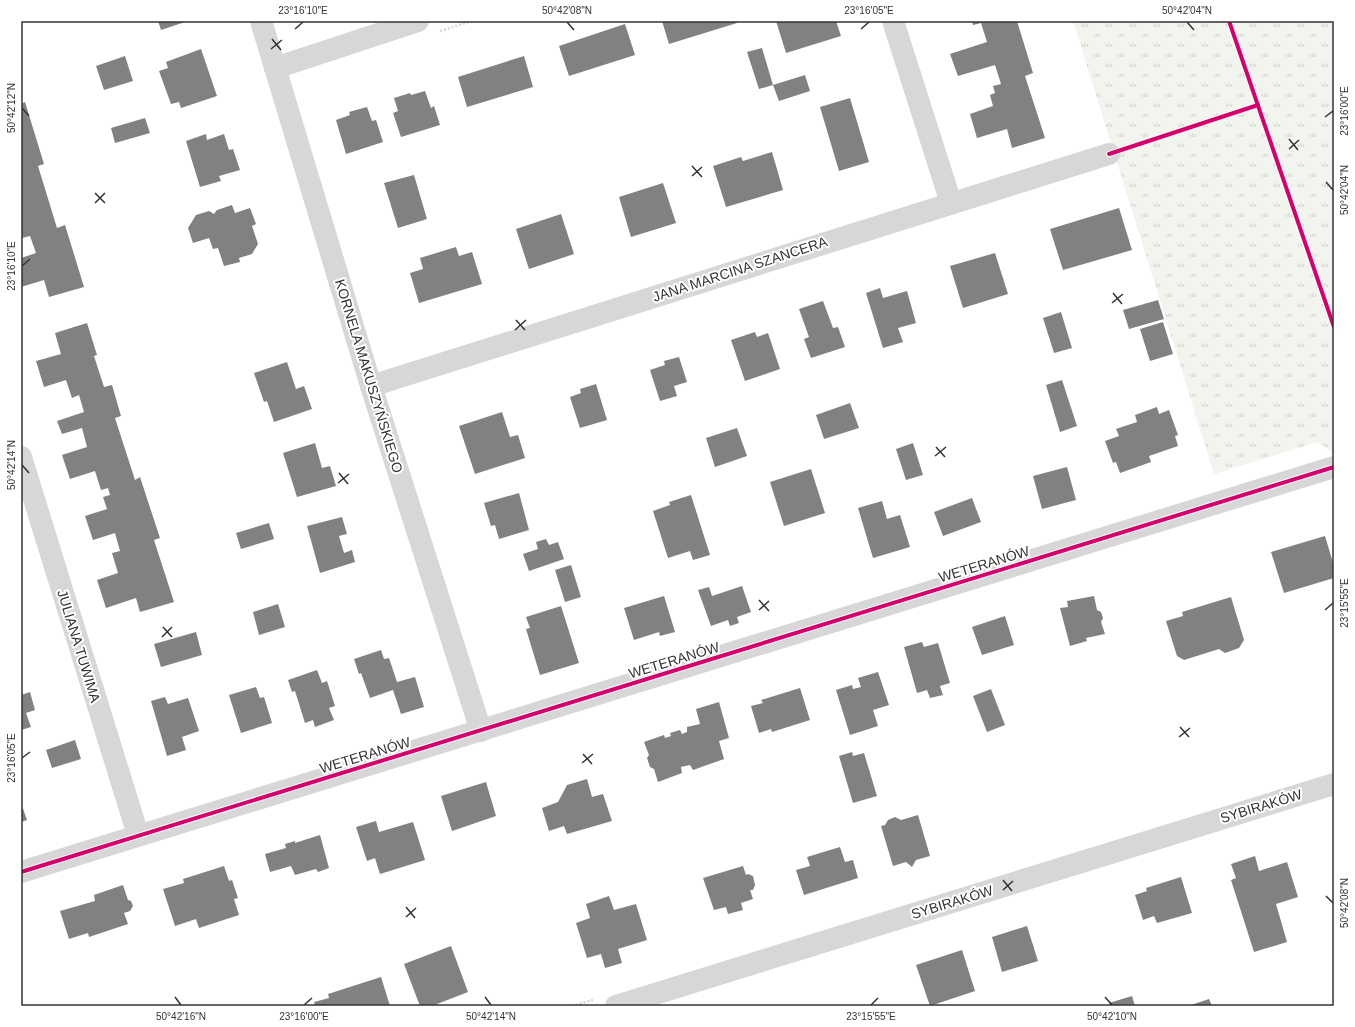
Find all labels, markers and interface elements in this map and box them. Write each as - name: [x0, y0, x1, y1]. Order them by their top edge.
- text: 23°16'10"E: [278, 5, 328, 16]
- text: 50°42'08"N: [542, 5, 592, 16]
- text: 23°16'05"E: [844, 5, 894, 16]
- text: 50°42'04"N: [1162, 5, 1212, 16]
- text: 50°42'12"N: [6, 83, 17, 133]
- text: 23°16'00"E: [1339, 86, 1350, 136]
- text: 50°42'04"N: [1339, 165, 1350, 215]
- street label: JANA MARCINA SZANCERA: [651, 233, 830, 305]
- text: 23°16'10"E: [6, 241, 17, 291]
- street label: KORNELA MAKUSZYŃSKIEGO: [332, 277, 406, 475]
- text: 50°42'14"N: [6, 440, 17, 490]
- street label: WETERANÓW: [937, 542, 1032, 585]
- text: 23°15'55"E: [1339, 578, 1350, 628]
- street label: JULIANA TUWIMA: [54, 588, 104, 705]
- street label: WETERANÓW: [627, 638, 722, 681]
- text: 23°16'05"E: [6, 733, 17, 783]
- street label: WETERANÓW: [318, 733, 413, 776]
- street label: SYBIRAKÓW: [1218, 786, 1305, 826]
- text: 50°42'08"N: [1339, 878, 1350, 928]
- street label: SYBIRAKÓW: [909, 882, 996, 922]
- text: 50°42'16"N: [156, 1011, 206, 1022]
- text: 23°16'00"E: [279, 1011, 329, 1022]
- text: 50°42'14"N: [466, 1011, 516, 1022]
- text: 23°15'55"E: [846, 1011, 896, 1022]
- text: 50°42'10"N: [1087, 1011, 1137, 1022]

